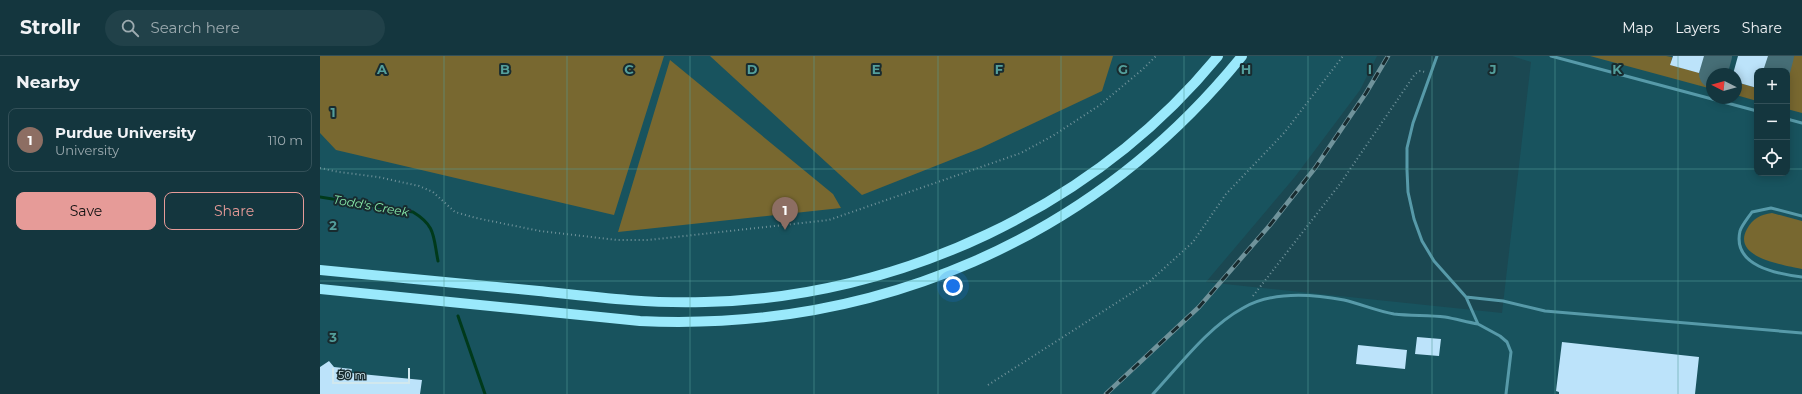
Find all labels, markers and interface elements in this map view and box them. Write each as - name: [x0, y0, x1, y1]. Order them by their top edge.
- search box: [105, 10, 385, 46]
- text: Strollr: [20, 16, 81, 39]
- icon: search: [119, 17, 141, 39]
- text: Search here: [151, 18, 240, 37]
- text: Map: [1622, 19, 1653, 37]
- text: Layers: [1675, 19, 1720, 37]
- text: Share: [1742, 19, 1782, 37]
- text: A: [376, 61, 388, 77]
- text: B: [500, 61, 510, 77]
- text: C: [624, 61, 634, 77]
- text: D: [747, 61, 758, 77]
- text: E: [872, 61, 881, 77]
- text: F: [995, 61, 1003, 77]
- text: G: [1118, 61, 1128, 77]
- text: H: [1241, 61, 1251, 77]
- text: I: [1368, 61, 1372, 77]
- text: J: [1488, 61, 1497, 77]
- text: K: [1612, 61, 1622, 77]
- north arrow: [1706, 68, 1742, 104]
- map controls: [1754, 68, 1790, 176]
- button: +: [1754, 68, 1790, 104]
- text: Nearby: [16, 72, 80, 92]
- text: 1: [330, 104, 336, 120]
- button: −: [1754, 104, 1790, 140]
- text: Purdue University: [55, 123, 196, 142]
- text: 1: [27, 132, 33, 148]
- text: 110 m: [268, 132, 303, 148]
- button: locate: [1754, 140, 1790, 176]
- text: University: [55, 142, 119, 158]
- water label: Todd's Creek: [332, 191, 411, 220]
- button: Save: [16, 192, 156, 230]
- button: Share: [164, 192, 304, 230]
- pin: 1: [772, 197, 798, 230]
- text: 2: [329, 217, 337, 233]
- your location: [943, 276, 963, 296]
- text: 3: [328, 329, 337, 345]
- scale bar: [332, 366, 410, 385]
- text: 50 m: [338, 368, 366, 382]

